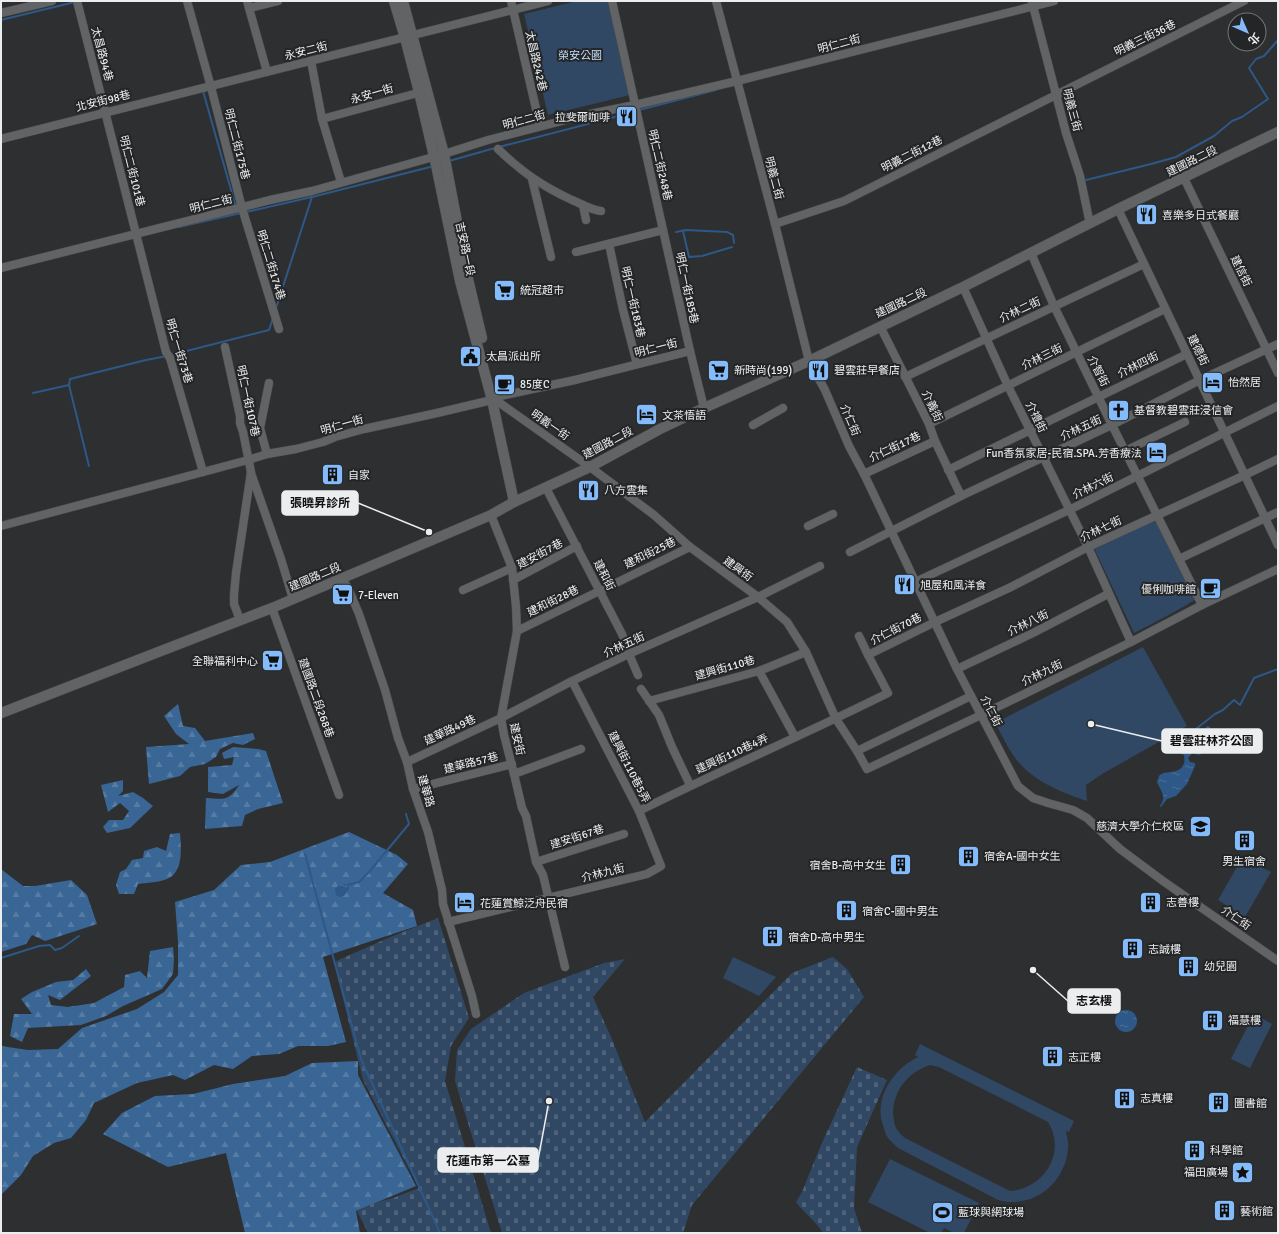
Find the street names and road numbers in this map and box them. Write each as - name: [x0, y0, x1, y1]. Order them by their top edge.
- street label: 明義三街36巷: [1112, 17, 1178, 59]
- street label: 太昌路94巷: [88, 25, 116, 83]
- street label: 太昌路242巷: [523, 29, 549, 93]
- street label: 明仁二街: [816, 32, 862, 56]
- street label: 永安二街: [283, 39, 329, 63]
- street label: 永安一街: [349, 82, 395, 106]
- street label: 明義三街: [1060, 87, 1084, 133]
- street label: 北安街98巷: [74, 88, 132, 114]
- street label: 明仁二街175巷: [222, 107, 252, 181]
- street label: 明仁二街: [501, 108, 547, 132]
- street label: 明仁二街248巷: [645, 128, 675, 202]
- street label: 明義二街12巷: [879, 133, 945, 175]
- street label: 明仁二街101巷: [117, 134, 147, 208]
- street label: 建國路二段: [1164, 143, 1220, 179]
- street label: 明義二街: [762, 155, 786, 201]
- street label: 明仁二街: [188, 192, 234, 216]
- street label: 吉安路一段: [453, 221, 477, 277]
- street label: 明仁二街174巷: [254, 228, 288, 302]
- street label: 明仁一街185巷: [673, 251, 701, 325]
- street label: 建信街: [1228, 253, 1254, 289]
- street label: 明仁一街183巷: [618, 265, 648, 339]
- street label: 建國路二段: [873, 285, 929, 321]
- street label: 介林二街: [997, 295, 1043, 325]
- street label: 明仁一街73巷: [163, 317, 195, 385]
- street label: 建德街: [1185, 332, 1211, 368]
- street label: 明仁一街: [633, 336, 679, 360]
- street label: 介林三街: [1019, 342, 1065, 372]
- street label: 介林四街: [1115, 350, 1161, 380]
- street label: 介智街: [1085, 353, 1111, 389]
- street label: 明仁一街107巷: [234, 364, 262, 438]
- street label: 介義街: [919, 388, 945, 424]
- street label: 介禮街: [1023, 399, 1049, 435]
- street label: 介仁街: [838, 402, 862, 438]
- street label: 明義一街: [528, 407, 572, 443]
- street label: 明仁一街: [319, 413, 365, 437]
- street label: 介林五街: [1058, 413, 1104, 443]
- street label: 建國路二段: [581, 424, 635, 462]
- street label: 介仁街17巷: [867, 429, 923, 465]
- street label: 介林六街: [1070, 471, 1116, 501]
- street label: 介林七街: [1078, 514, 1124, 544]
- street label: 建和街25巷: [622, 535, 678, 571]
- street label: 建安街7巷: [515, 537, 565, 571]
- street label: 建興街: [721, 554, 755, 584]
- street label: 建和街: [591, 557, 617, 593]
- street label: 建國路二段: [287, 560, 343, 594]
- street label: 建和街28巷: [525, 583, 581, 619]
- street label: 介林八街: [1005, 608, 1051, 638]
- street label: 介仁街70巷: [868, 611, 924, 647]
- street label: 介林五街: [601, 630, 647, 660]
- street label: 建興街110巷: [693, 653, 757, 683]
- street label: 建國路二段268巷: [296, 656, 336, 740]
- street label: 介林九街: [1019, 658, 1065, 688]
- street label: 介仁街: [978, 693, 1004, 729]
- street label: 建華路49巷: [422, 712, 478, 748]
- street label: 建安街: [507, 721, 527, 757]
- street label: 建興街110巷5弄: [605, 729, 653, 805]
- street label: 建興街110巷4弄: [694, 731, 770, 777]
- street label: 建華路57巷: [442, 750, 500, 776]
- street label: 建華路: [415, 773, 437, 809]
- street label: 建安街67巷: [548, 822, 606, 852]
- street label: 介林九街: [580, 861, 626, 885]
- street label: 介仁街: [1219, 903, 1253, 933]

